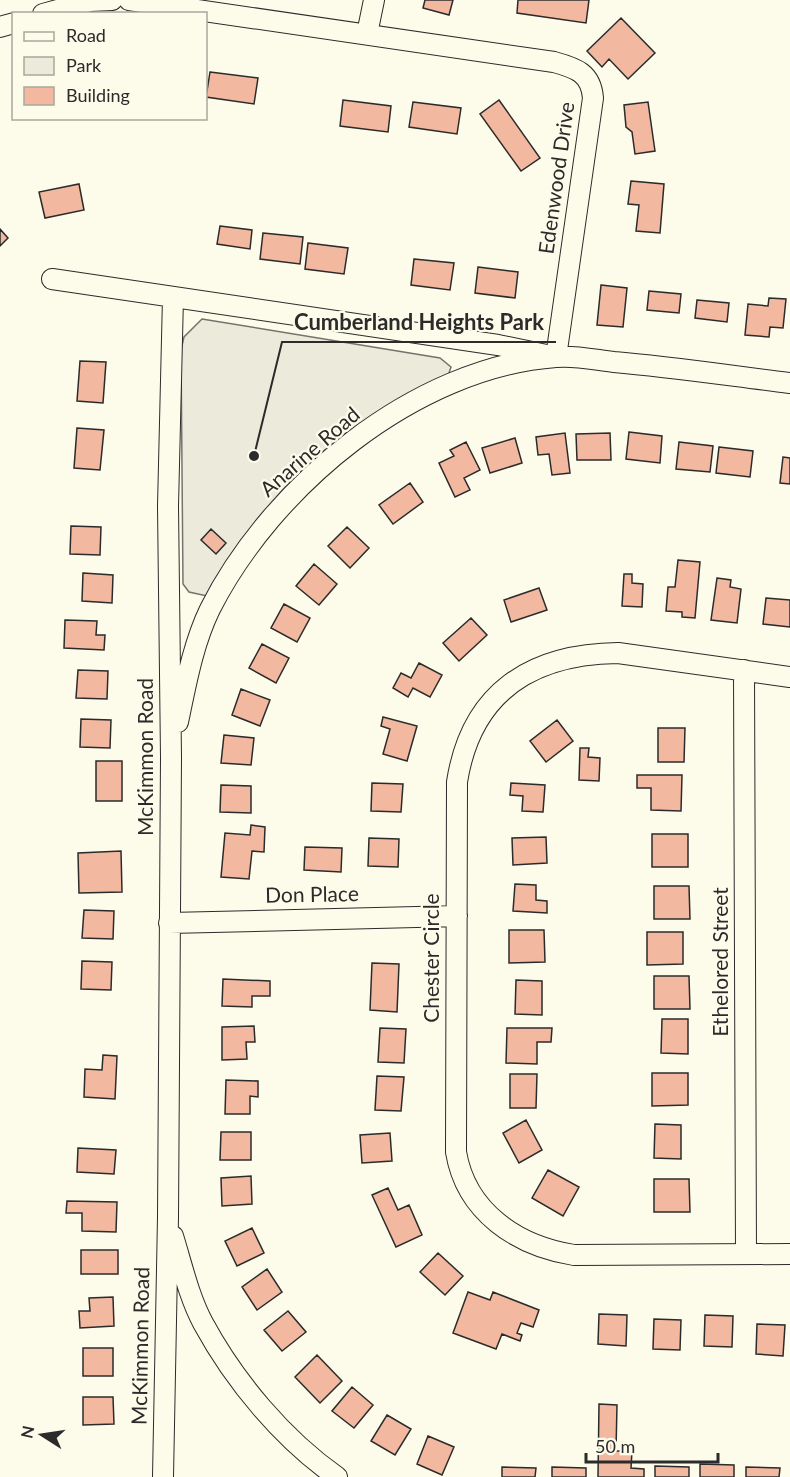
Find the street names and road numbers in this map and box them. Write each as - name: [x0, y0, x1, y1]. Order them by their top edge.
- street label: Edenwood Drive: [532, 100, 579, 256]
- street label: Anarine Road: [254, 401, 364, 501]
- street label: McKimmon Road: [132, 678, 157, 836]
- street label: Don Place: [265, 880, 359, 907]
- street label: Ethelored Street: [707, 887, 732, 1037]
- street label: Chester Circle: [418, 893, 443, 1023]
- street label: McKimmon Road: [126, 1267, 153, 1425]

